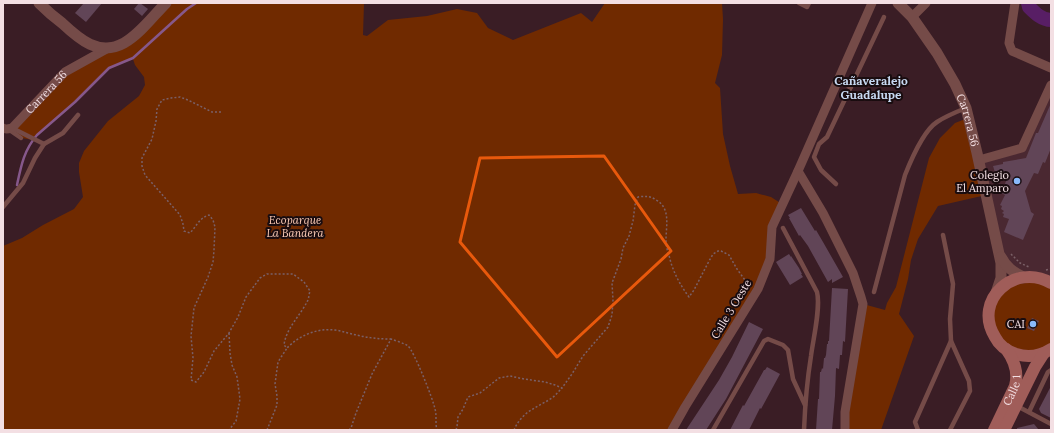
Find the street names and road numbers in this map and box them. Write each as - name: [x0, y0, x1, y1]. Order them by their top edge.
- street label: Carrera 56: [22, 67, 70, 117]
- street label: Carrera 56: [953, 91, 982, 148]
- street label: Calle 3 Oeste: [708, 277, 754, 341]
- street label: Calle 1: [1000, 375, 1023, 408]

